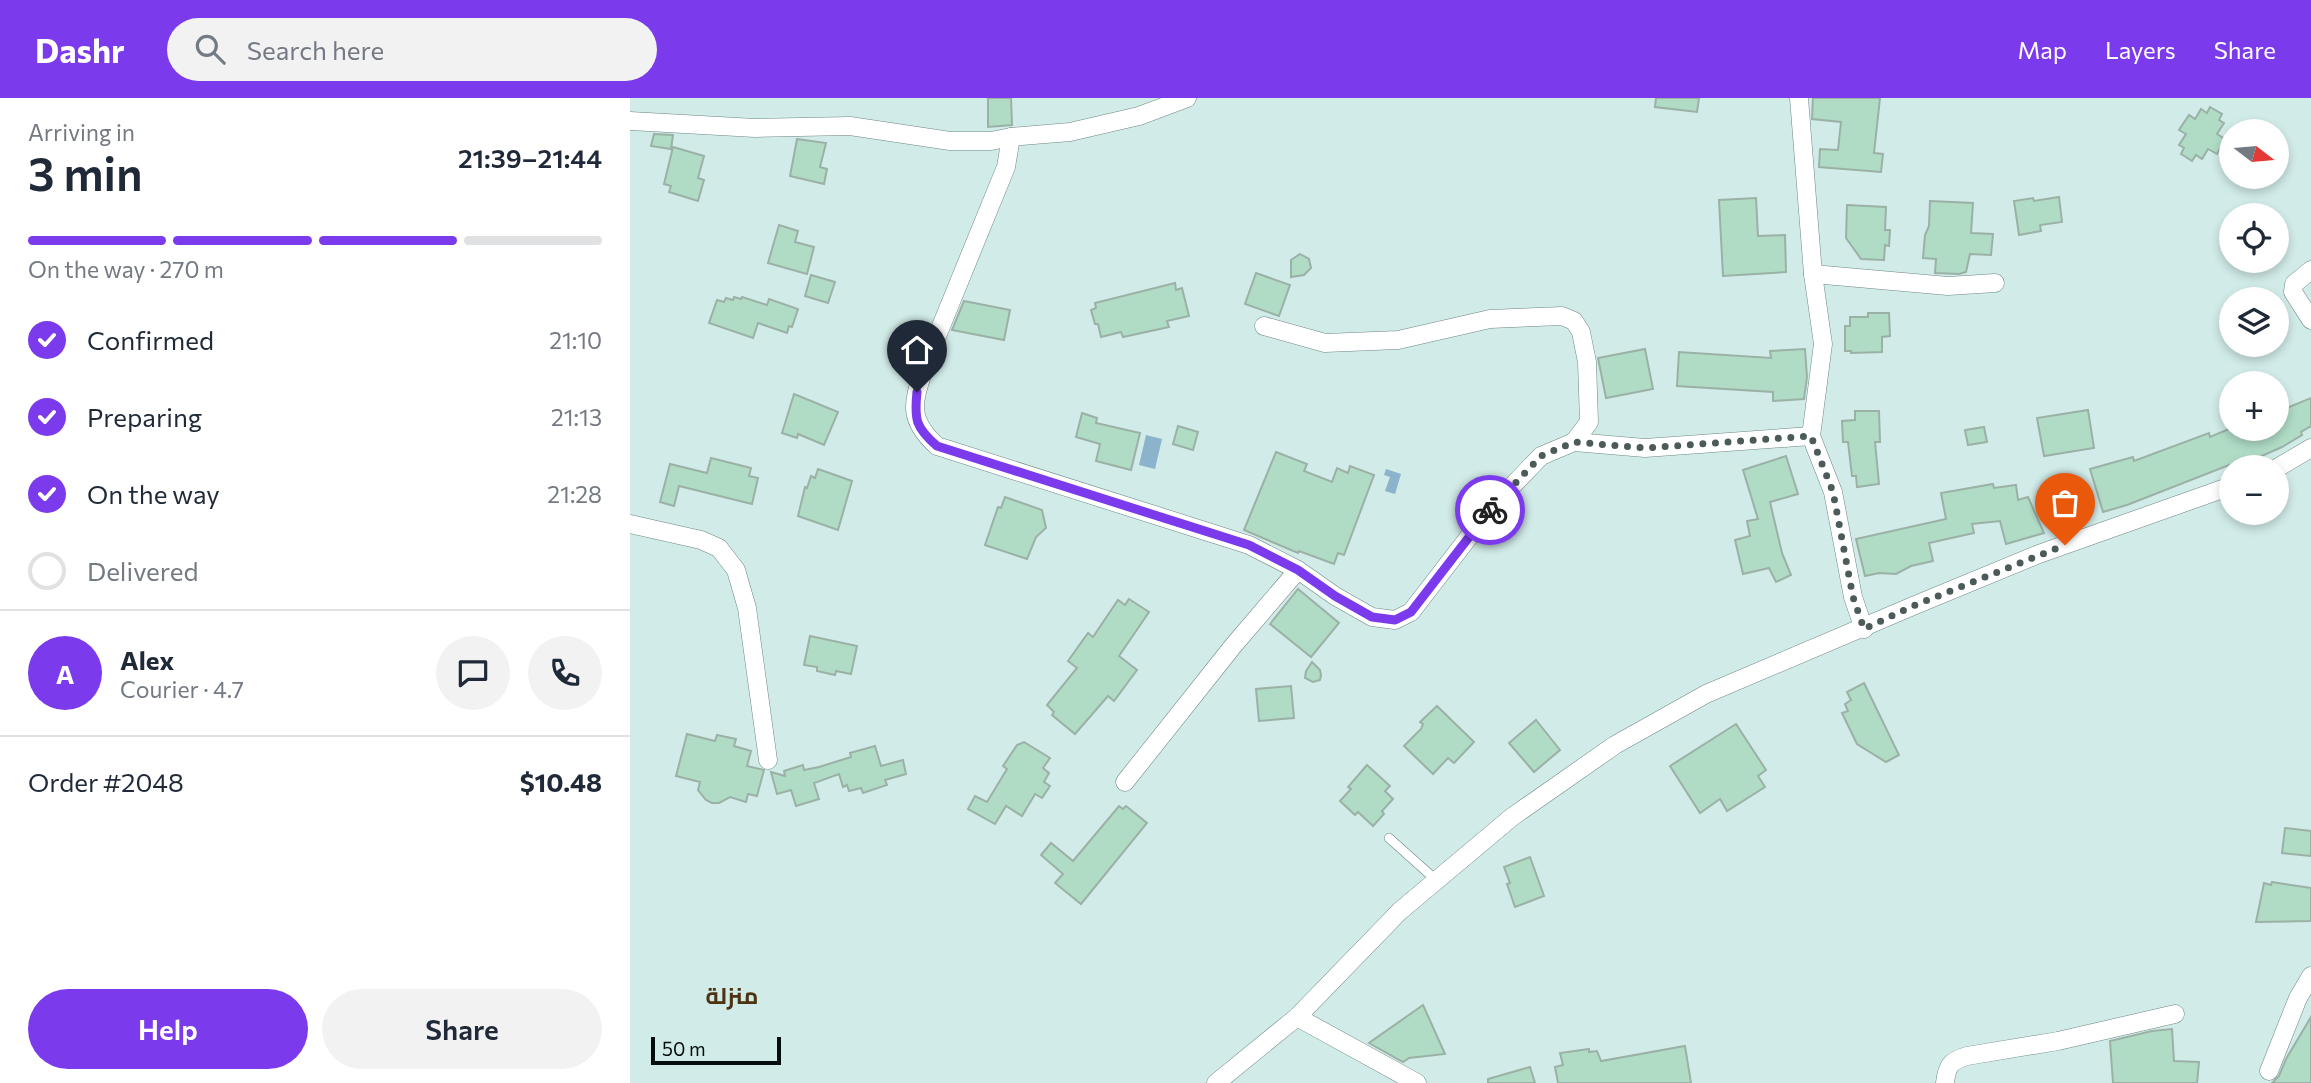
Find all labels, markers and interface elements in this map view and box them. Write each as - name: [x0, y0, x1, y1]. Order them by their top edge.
- search box: [167, 18, 657, 81]
- text: Dashr: [35, 29, 125, 70]
- icon: search: [191, 30, 229, 68]
- text: Search here: [247, 34, 384, 65]
- text: Map: [2018, 35, 2067, 64]
- text: Layers: [2105, 35, 2176, 64]
- text: Share: [2214, 35, 2276, 64]
- text: Arriving in: [28, 118, 135, 146]
- north arrow: [2219, 119, 2289, 189]
- map controls: [2219, 119, 2289, 525]
- text: 21:39–21:44: [458, 142, 602, 173]
- text: 3 min: [28, 144, 143, 200]
- button: locate: [2219, 203, 2289, 273]
- text: On the way · 270 m: [28, 255, 224, 283]
- button: layers: [2219, 287, 2289, 357]
- pin: [887, 320, 947, 392]
- icon: check: [28, 321, 66, 359]
- text: Confirmed: [87, 324, 214, 355]
- text: 21:10: [549, 326, 602, 354]
- icon: home: [898, 331, 936, 369]
- button: +: [2219, 371, 2289, 441]
- icon: check: [28, 398, 66, 436]
- text: Preparing: [87, 401, 202, 432]
- text: 21:13: [551, 403, 602, 431]
- button: −: [2219, 455, 2289, 525]
- pin: [2035, 473, 2095, 545]
- icon: check: [28, 475, 66, 513]
- courier: [1455, 475, 1525, 545]
- text: On the way: [87, 478, 220, 509]
- text: 21:28: [547, 480, 602, 508]
- icon: bag: [2046, 484, 2084, 522]
- icon: bike: [1471, 491, 1509, 529]
- text: Delivered: [87, 555, 198, 586]
- button: chat: [436, 636, 510, 710]
- button: phone: [528, 636, 602, 710]
- text: Alex: [120, 644, 174, 675]
- text: A: [56, 658, 74, 689]
- text: Courier · 4.7: [120, 675, 244, 703]
- text: Order #2048: [28, 766, 184, 797]
- text: $10.48: [520, 766, 602, 797]
- district label: منزلة: [706, 981, 758, 1010]
- button: Help: [28, 989, 308, 1069]
- button: Share: [322, 989, 602, 1069]
- scale bar: [651, 1034, 780, 1066]
- text: 50 m: [662, 1037, 706, 1060]

